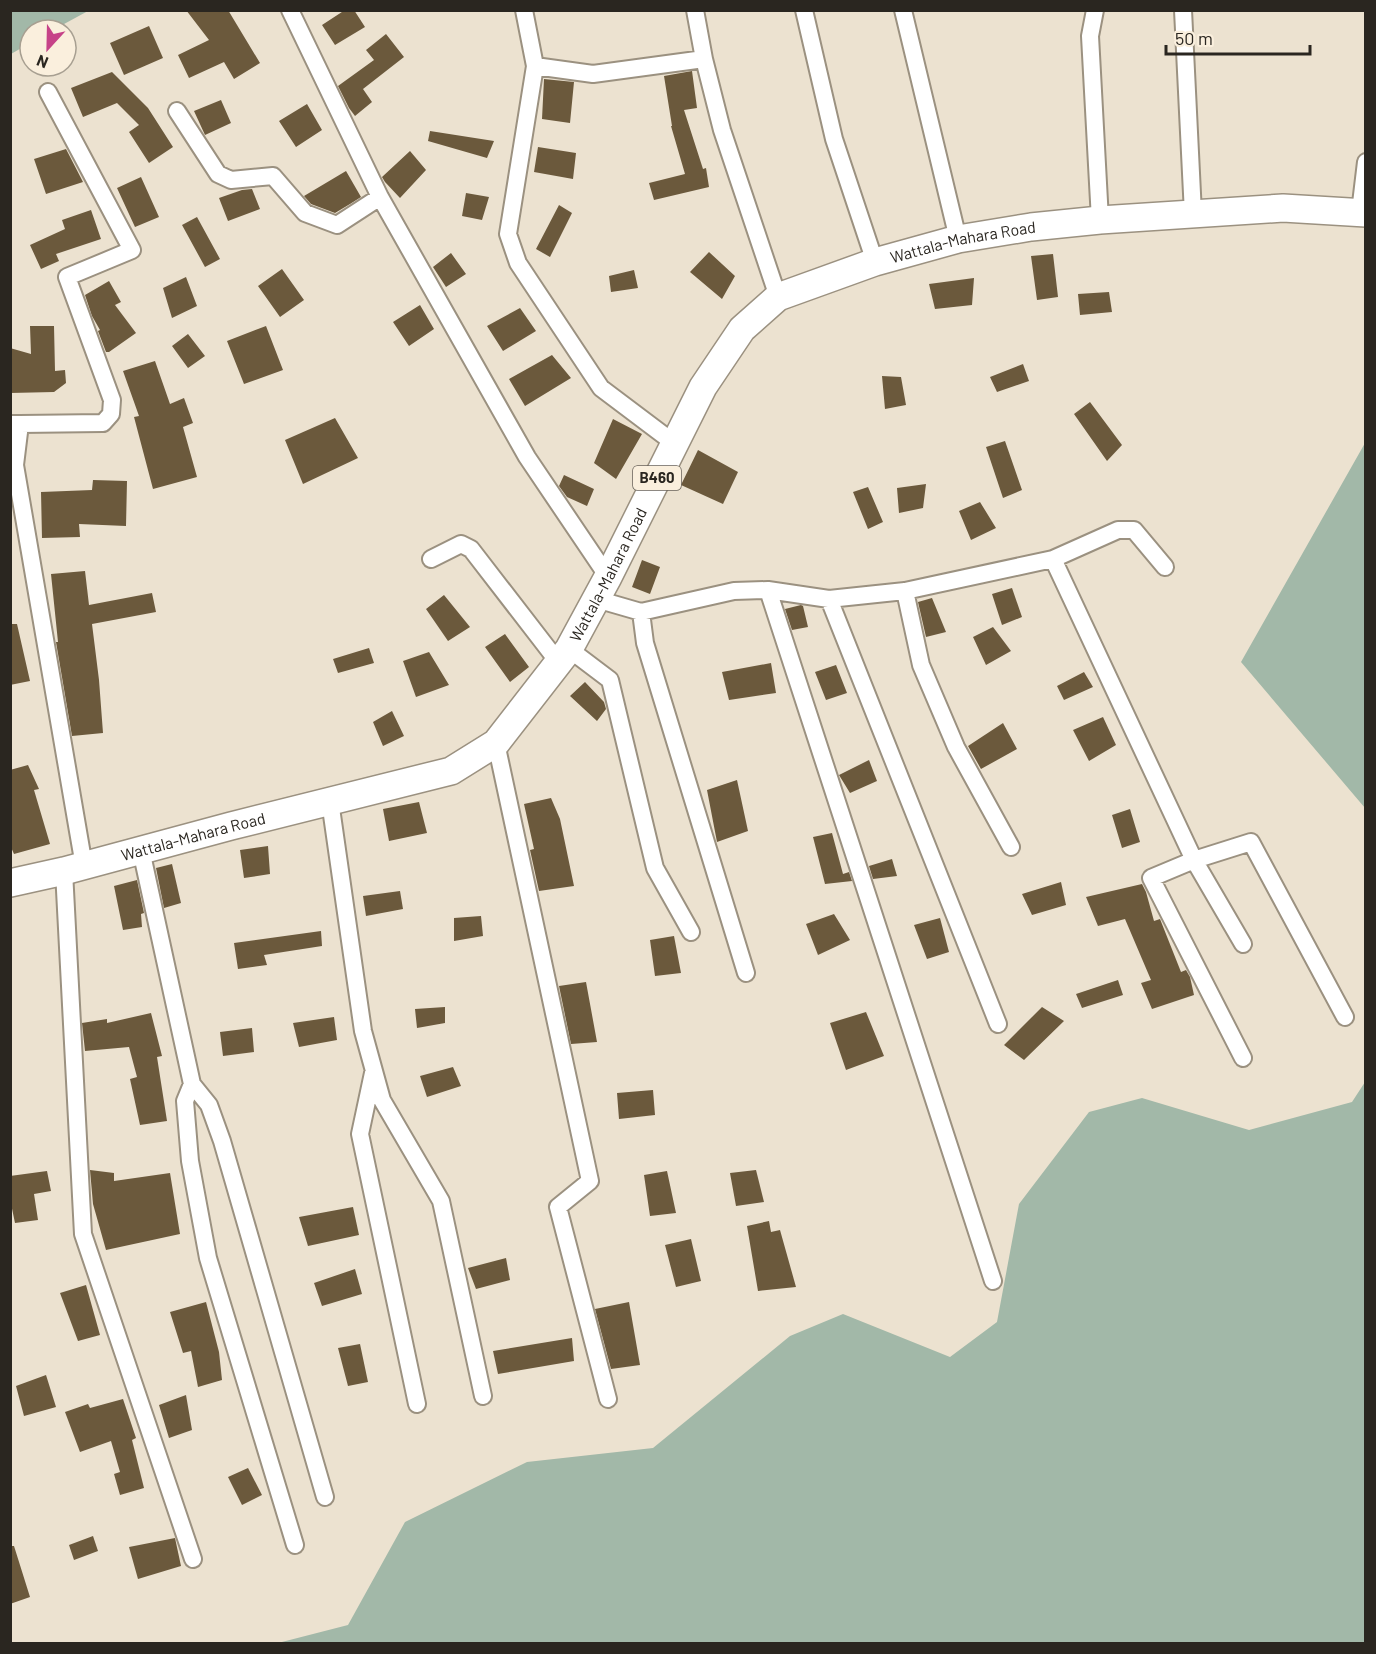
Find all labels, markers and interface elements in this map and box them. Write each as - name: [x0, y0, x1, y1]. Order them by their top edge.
- north arrow: [18, 18, 78, 78]
- scale bar: [1166, 18, 1310, 56]
- text: 50 m: [1175, 27, 1213, 49]
- text: N: [34, 52, 51, 73]
- street label: Wattala-Mahara Road: [888, 217, 1036, 266]
- road number: B460: [633, 466, 681, 490]
- street label: Wattala-Mahara Road: [565, 504, 650, 645]
- street label: Wattala-Mahara Road: [119, 808, 267, 864]

